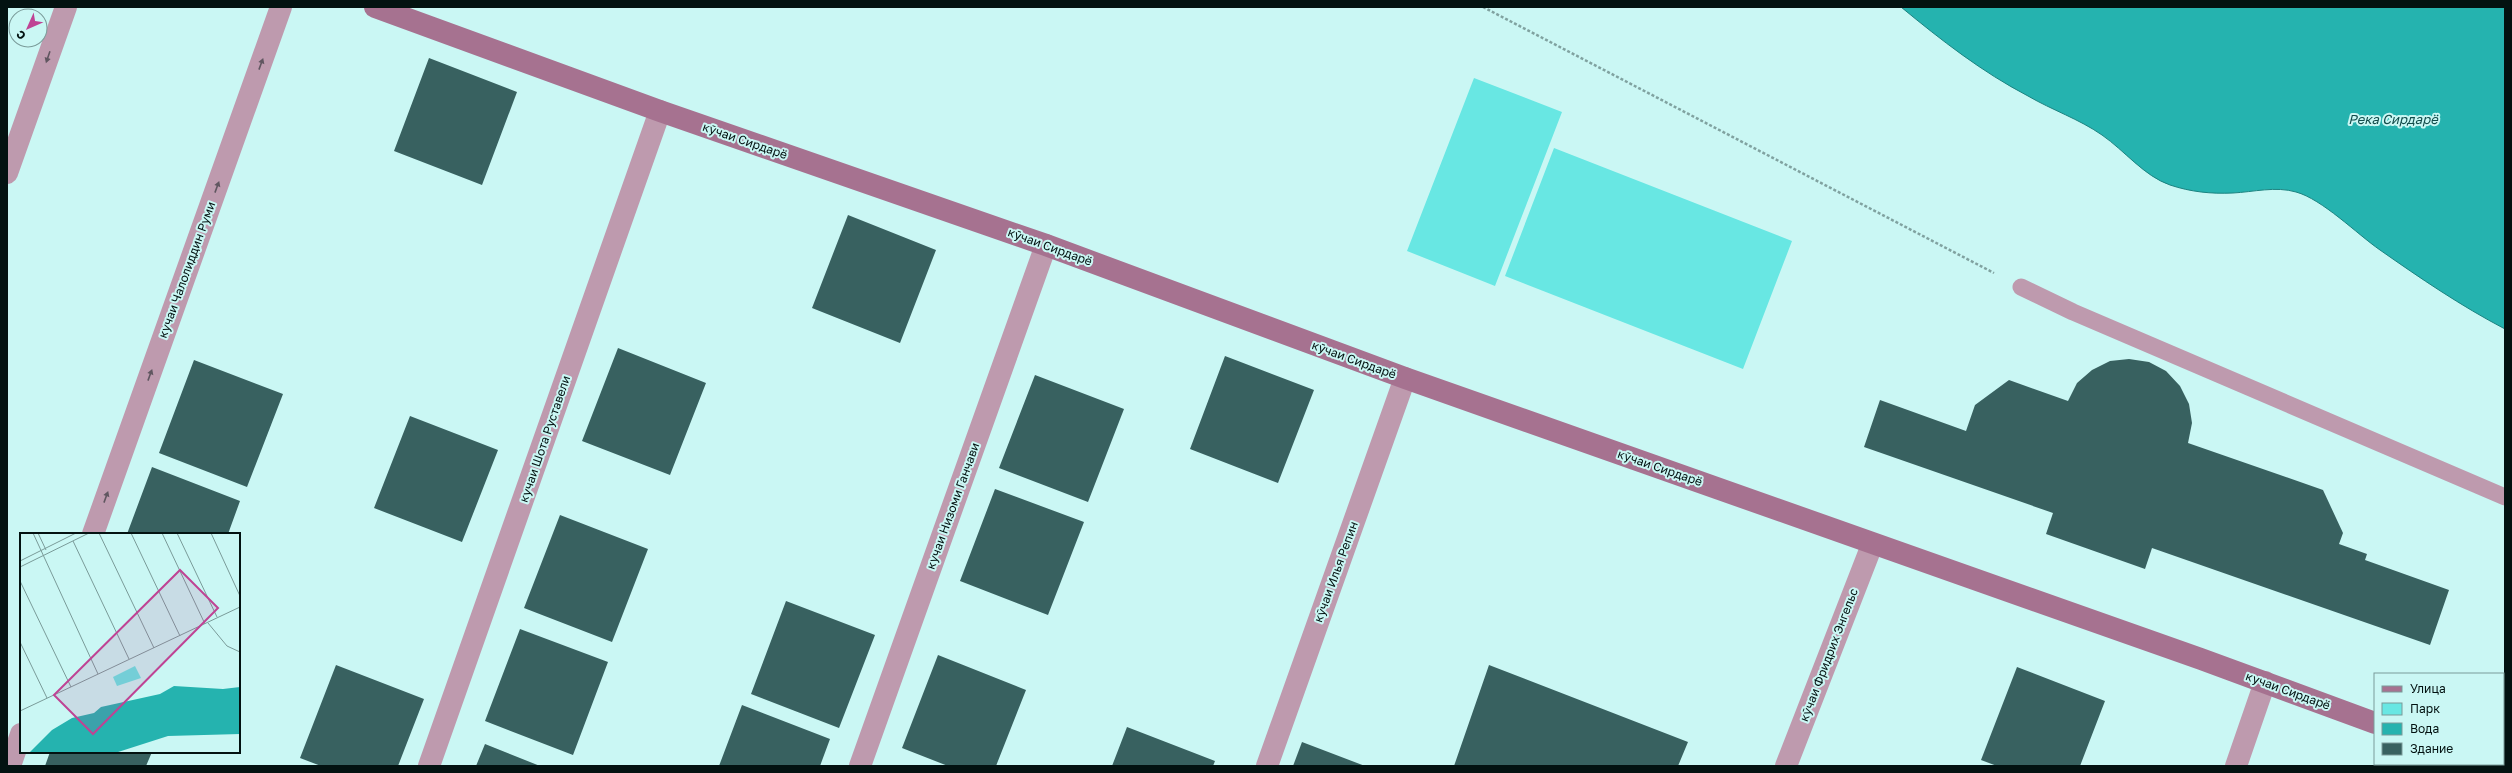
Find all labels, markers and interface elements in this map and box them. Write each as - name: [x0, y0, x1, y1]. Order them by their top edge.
- north arrow: [8, 8, 48, 48]
- text: С: [13, 28, 28, 43]
- one-way arrow: [45, 51, 51, 63]
- one-way arrow: [258, 58, 264, 70]
- water label: Река Сирдарё: [2348, 111, 2439, 127]
- street label: кӯчаи Сирдарё: [701, 119, 790, 162]
- one-way arrow: [214, 180, 220, 192]
- street label: кучаи Чалолиддин Руми: [155, 200, 218, 340]
- street label: кӯчаи Сирдарё: [1006, 224, 1094, 269]
- street label: кӯчаи Сирдарё: [1310, 337, 1398, 382]
- one-way arrow: [147, 368, 153, 380]
- street label: кучаи Шота Руставели: [516, 373, 573, 504]
- street label: кучаи Низоми Ганчави: [923, 440, 982, 571]
- street label: кӯчаи Сирдарё: [1616, 446, 1705, 489]
- one-way arrow: [103, 491, 109, 503]
- street label: кӯчаи Илья Репин: [1310, 519, 1361, 624]
- inset map: [20, 533, 240, 753]
- street label: кӯчаи Фридрих Энгельс: [1796, 586, 1861, 724]
- street label: кучаи Сирдарё: [2244, 668, 2333, 713]
- legend: [2374, 673, 2504, 765]
- text: Улица: [2410, 681, 2446, 696]
- text: Парк: [2410, 701, 2440, 716]
- text: Вода: [2410, 721, 2439, 736]
- text: Здание: [2410, 741, 2453, 756]

